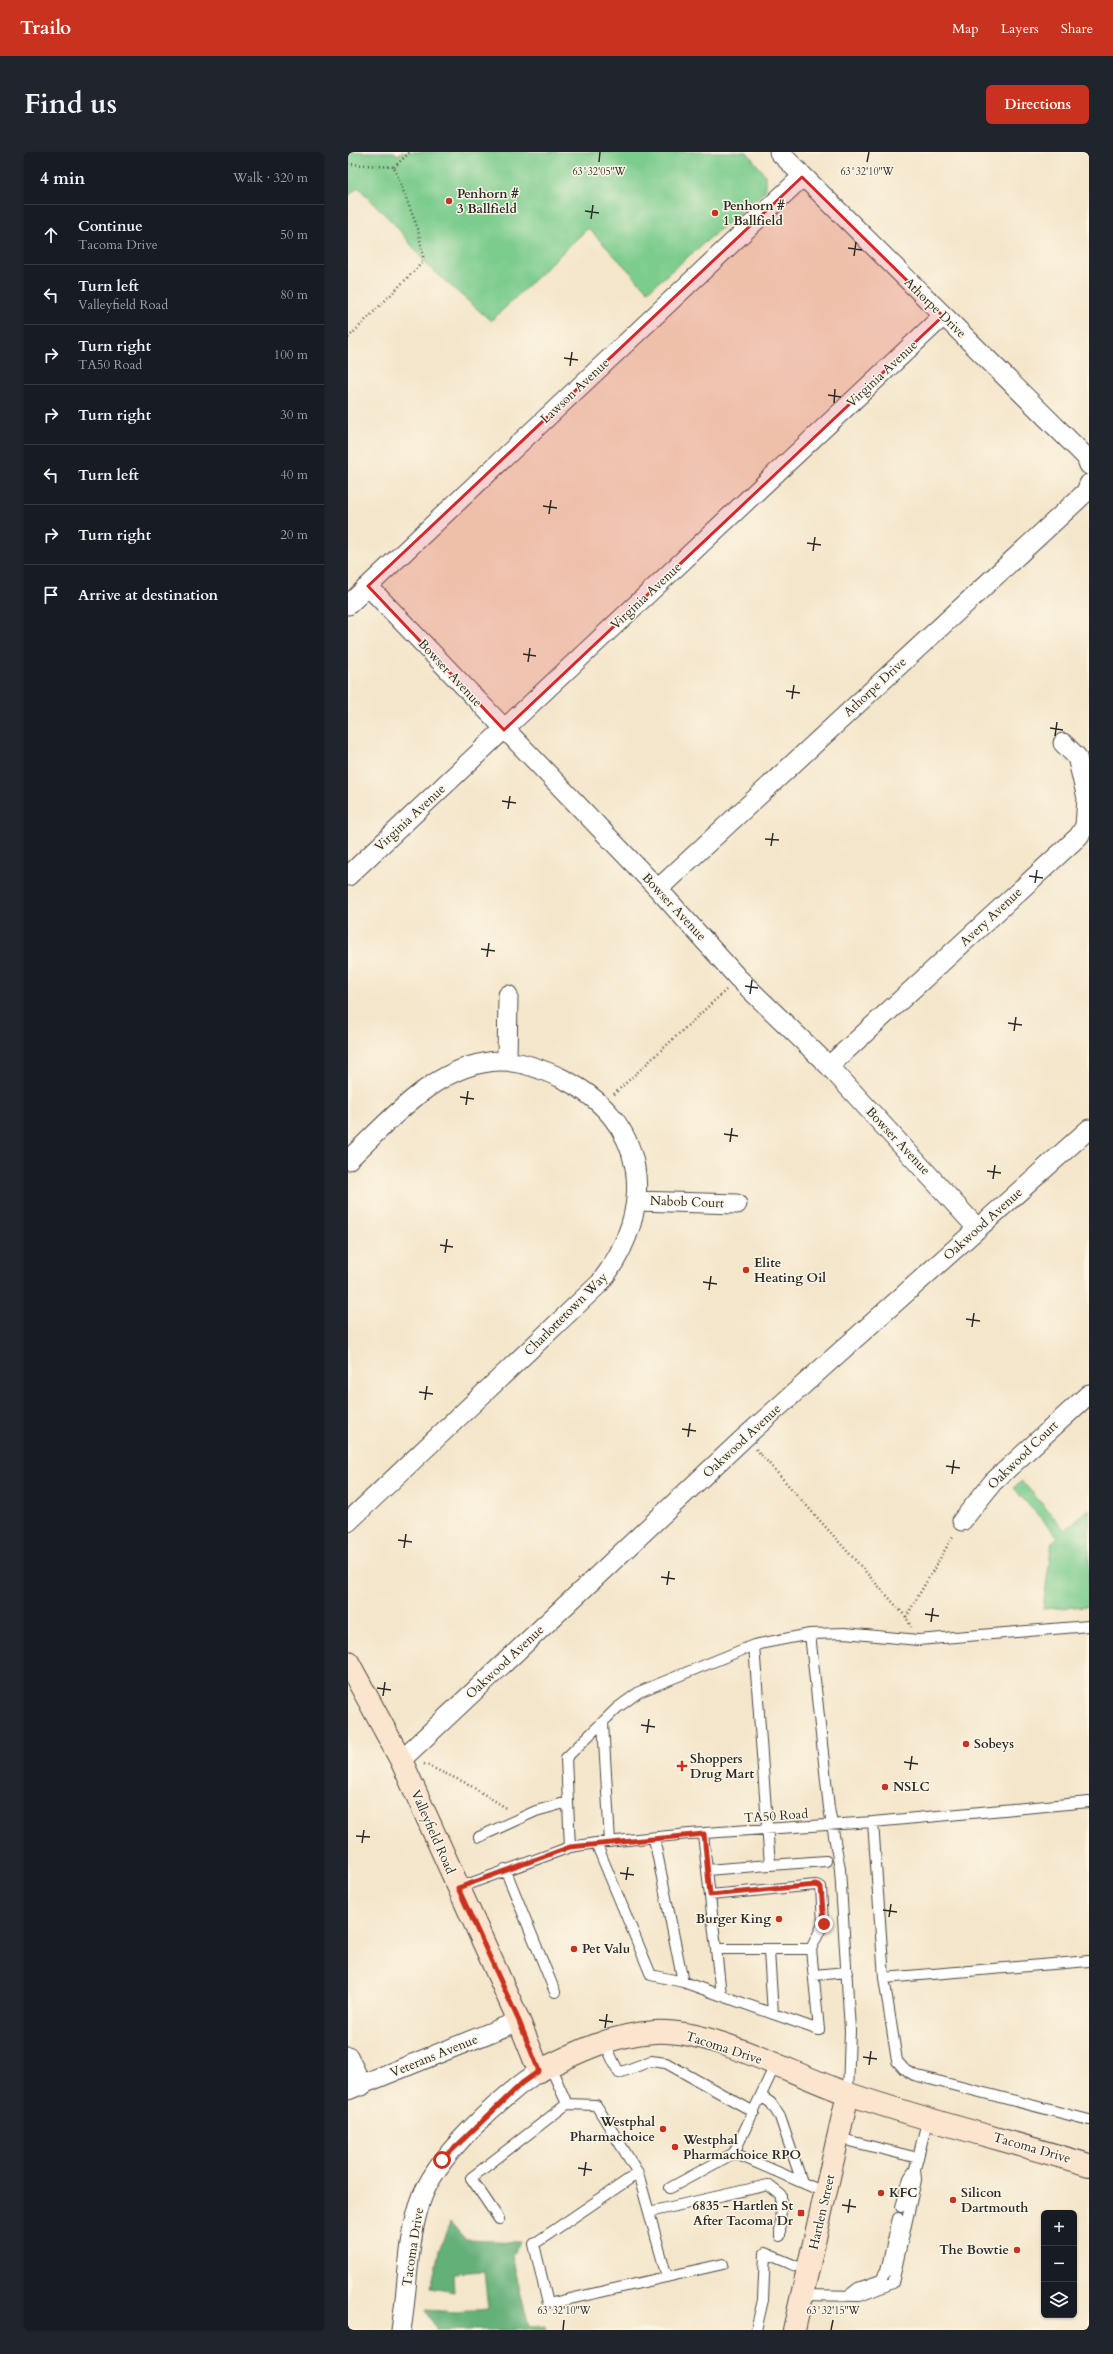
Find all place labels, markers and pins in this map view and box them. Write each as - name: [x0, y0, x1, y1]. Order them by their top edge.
- place label: Penhorn # 3 Ballfield: [457, 185, 519, 218]
- marker: Penhorn # 3 Ballfield: [444, 196, 454, 206]
- place label: Penhorn # 1 Ballfield: [723, 197, 785, 230]
- marker: Penhorn # 1 Ballfield: [710, 208, 720, 218]
- place label: Elite Heating Oil: [754, 1254, 826, 1287]
- marker: Elite Heating Oil: [741, 1265, 751, 1275]
- place label: Sobeys: [974, 1735, 1014, 1753]
- marker: Sobeys: [961, 1739, 971, 1749]
- place label: Shoppers Drug Mart: [690, 1750, 755, 1783]
- marker: Shoppers Drug Mart: [677, 1761, 687, 1771]
- place label: NSLC: [893, 1778, 930, 1796]
- marker: NSLC: [880, 1782, 890, 1792]
- place label: Burger King: [696, 1910, 771, 1928]
- marker: Burger King: [774, 1914, 784, 1924]
- place label: Pet Valu: [582, 1940, 631, 1958]
- marker: Pet Valu: [569, 1944, 579, 1954]
- place label: Westphal Pharmachoice: [570, 2113, 655, 2146]
- marker: Westphal Pharmachoice: [658, 2124, 668, 2134]
- place label: Westphal Pharmachoice RPO: [682, 2131, 801, 2164]
- marker: Westphal Pharmachoice RPO: [670, 2142, 680, 2152]
- place label: KFC: [889, 2184, 917, 2202]
- place label: Silicon Dartmouth: [961, 2184, 1028, 2217]
- marker: KFC: [876, 2188, 886, 2198]
- marker: Silicon Dartmouth: [948, 2195, 958, 2205]
- place label: 6835 - Hartlen St After Tacoma Dr: [693, 2197, 794, 2230]
- marker: 6835 - Hartlen St After Tacoma Dr: [796, 2208, 806, 2218]
- place label: The Bowtie: [939, 2241, 1009, 2259]
- marker: The Bowtie: [1012, 2245, 1022, 2255]

